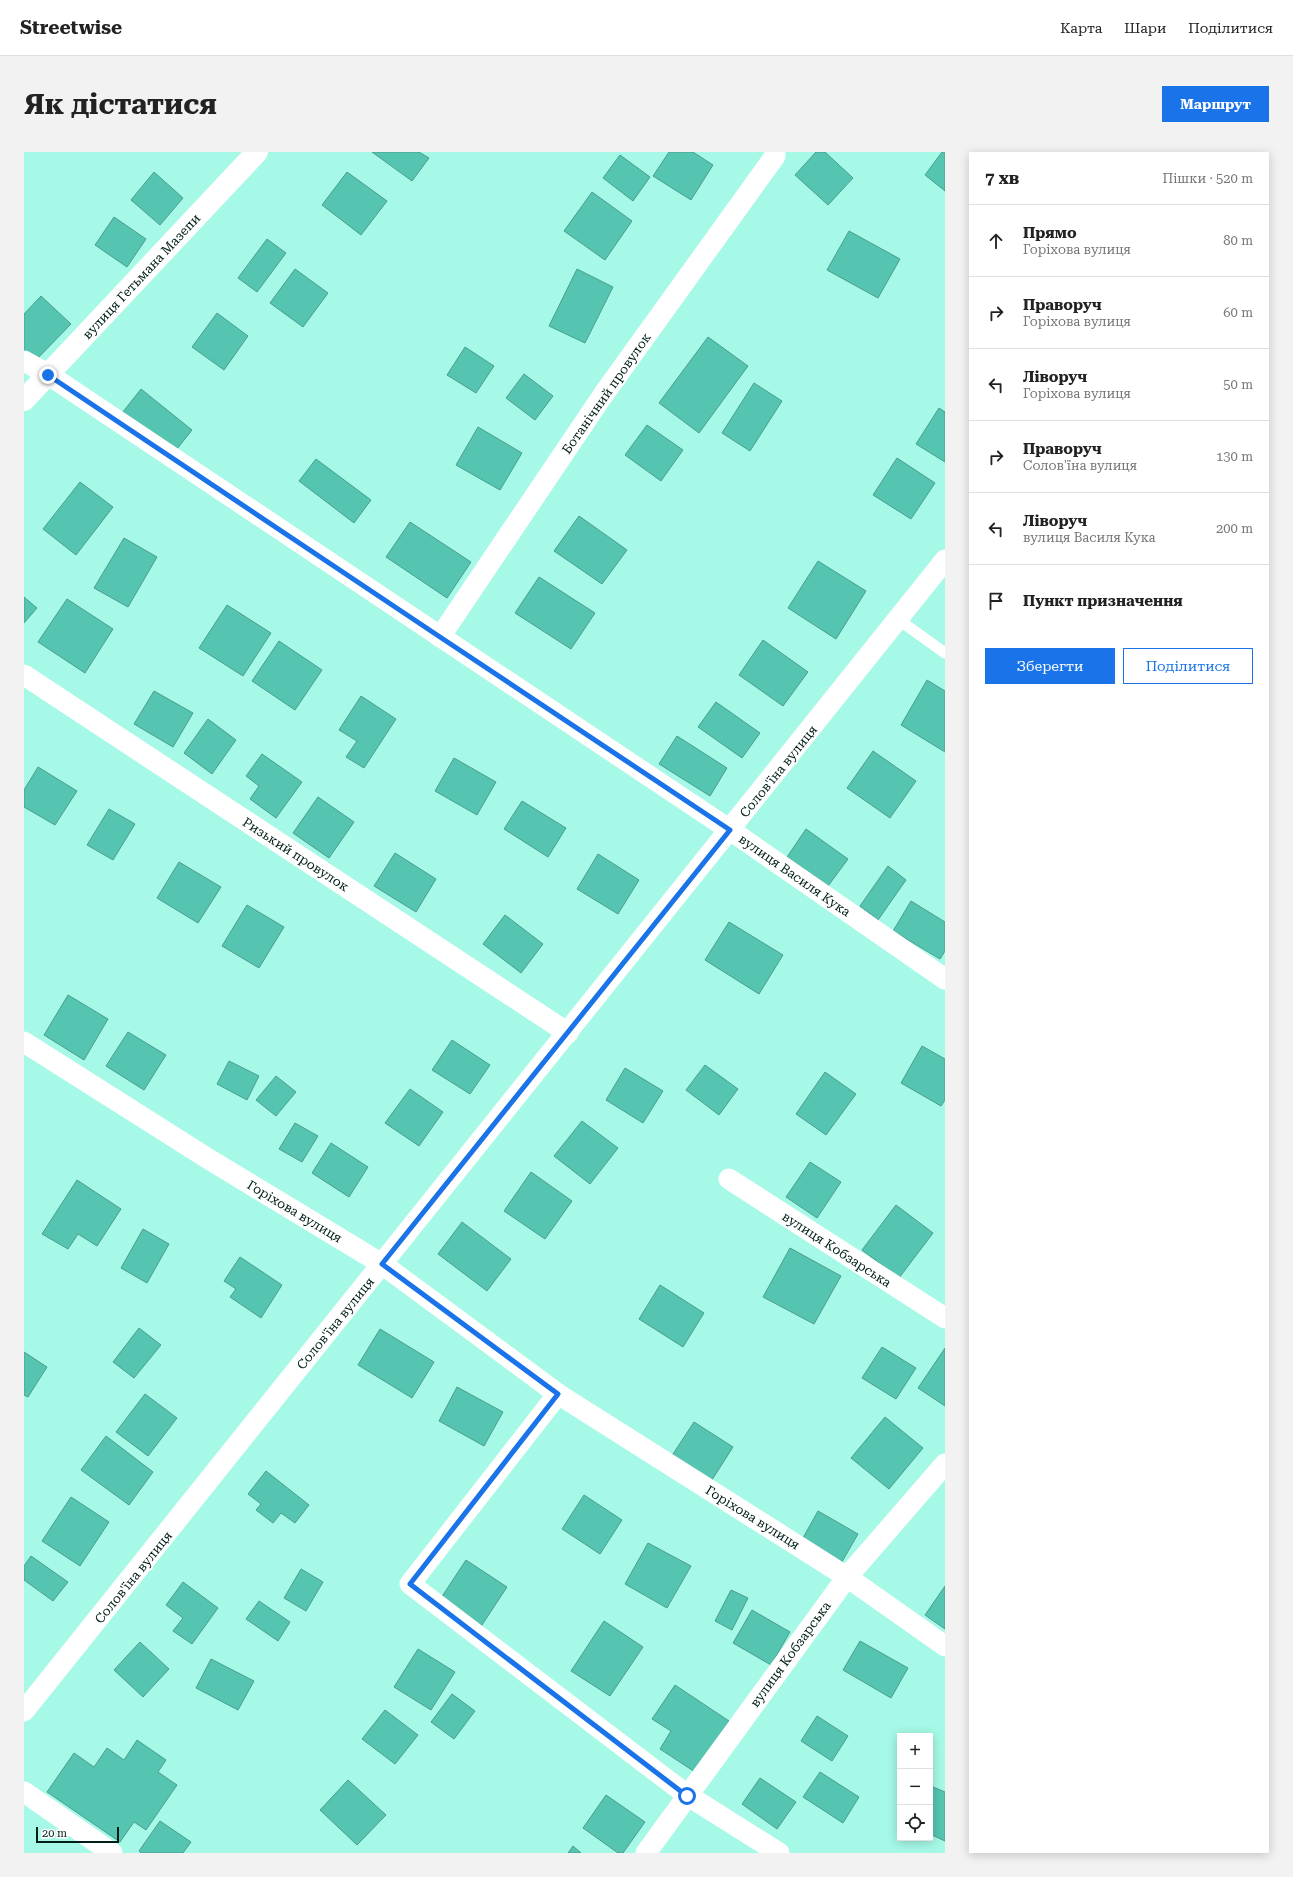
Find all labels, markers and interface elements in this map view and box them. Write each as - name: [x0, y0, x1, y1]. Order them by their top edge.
- text: Streetwise: [20, 16, 122, 39]
- text: Карта: [1060, 20, 1102, 36]
- text: Шари: [1124, 20, 1166, 36]
- text: Поділитися: [1188, 20, 1273, 36]
- button: Маршрут: [1162, 86, 1269, 122]
- text: Як дістатися: [24, 88, 217, 121]
- text: 7 хв: [985, 168, 1019, 188]
- text: Пішки · 520 m: [1163, 171, 1253, 186]
- street label: вулиця Гетьмана Мазепи: [79, 210, 203, 342]
- text: Прямо: [1023, 224, 1077, 242]
- icon: ahead: [985, 230, 1007, 252]
- text: 80 m: [1223, 233, 1253, 248]
- text: Горіхова вулиця: [1023, 242, 1131, 257]
- text: Праворуч: [1023, 296, 1102, 314]
- icon: right: [985, 302, 1007, 324]
- text: 60 m: [1223, 305, 1253, 320]
- text: Горіхова вулиця: [1023, 314, 1131, 329]
- street label: Ботанічний провулок: [559, 330, 654, 457]
- route end: [39, 366, 57, 384]
- text: Ліворуч: [1023, 368, 1087, 386]
- icon: left: [985, 374, 1007, 396]
- text: 50 m: [1223, 377, 1253, 392]
- text: Горіхова вулиця: [1023, 386, 1131, 401]
- text: Праворуч: [1023, 440, 1102, 458]
- icon: right: [985, 446, 1007, 468]
- text: 130 m: [1216, 449, 1253, 464]
- text: Солов'їна вулиця: [1023, 458, 1137, 473]
- text: Ліворуч: [1023, 512, 1087, 530]
- icon: left: [985, 518, 1007, 540]
- text: 200 m: [1216, 521, 1253, 536]
- text: вулиця Василя Кука: [1023, 530, 1156, 545]
- icon: arrive: [985, 590, 1007, 612]
- text: Пункт призначення: [1023, 592, 1183, 610]
- button: Зберегти: [985, 648, 1115, 684]
- button: Поділитися: [1123, 648, 1253, 684]
- street label: Солов'їна вулиця: [737, 722, 820, 820]
- street label: Ризький провулок: [240, 814, 352, 894]
- street label: вулиця Василя Кука: [736, 831, 853, 920]
- street label: Горіхова вулиця: [245, 1177, 345, 1246]
- street label: вулиця Кобзарська: [779, 1209, 894, 1290]
- street label: Солов'їна вулиця: [294, 1274, 377, 1372]
- street label: Горіхова вулиця: [703, 1482, 803, 1552]
- street label: Солов'їна вулиця: [92, 1528, 175, 1626]
- street label: вулиця Кобзарська: [747, 1599, 834, 1710]
- map controls: [897, 1733, 933, 1841]
- button: +: [897, 1733, 933, 1769]
- button: −: [897, 1769, 933, 1805]
- route start: [678, 1787, 696, 1805]
- button: locate: [897, 1805, 933, 1841]
- scale bar: [36, 1825, 119, 1844]
- text: 20 m: [42, 1827, 67, 1840]

